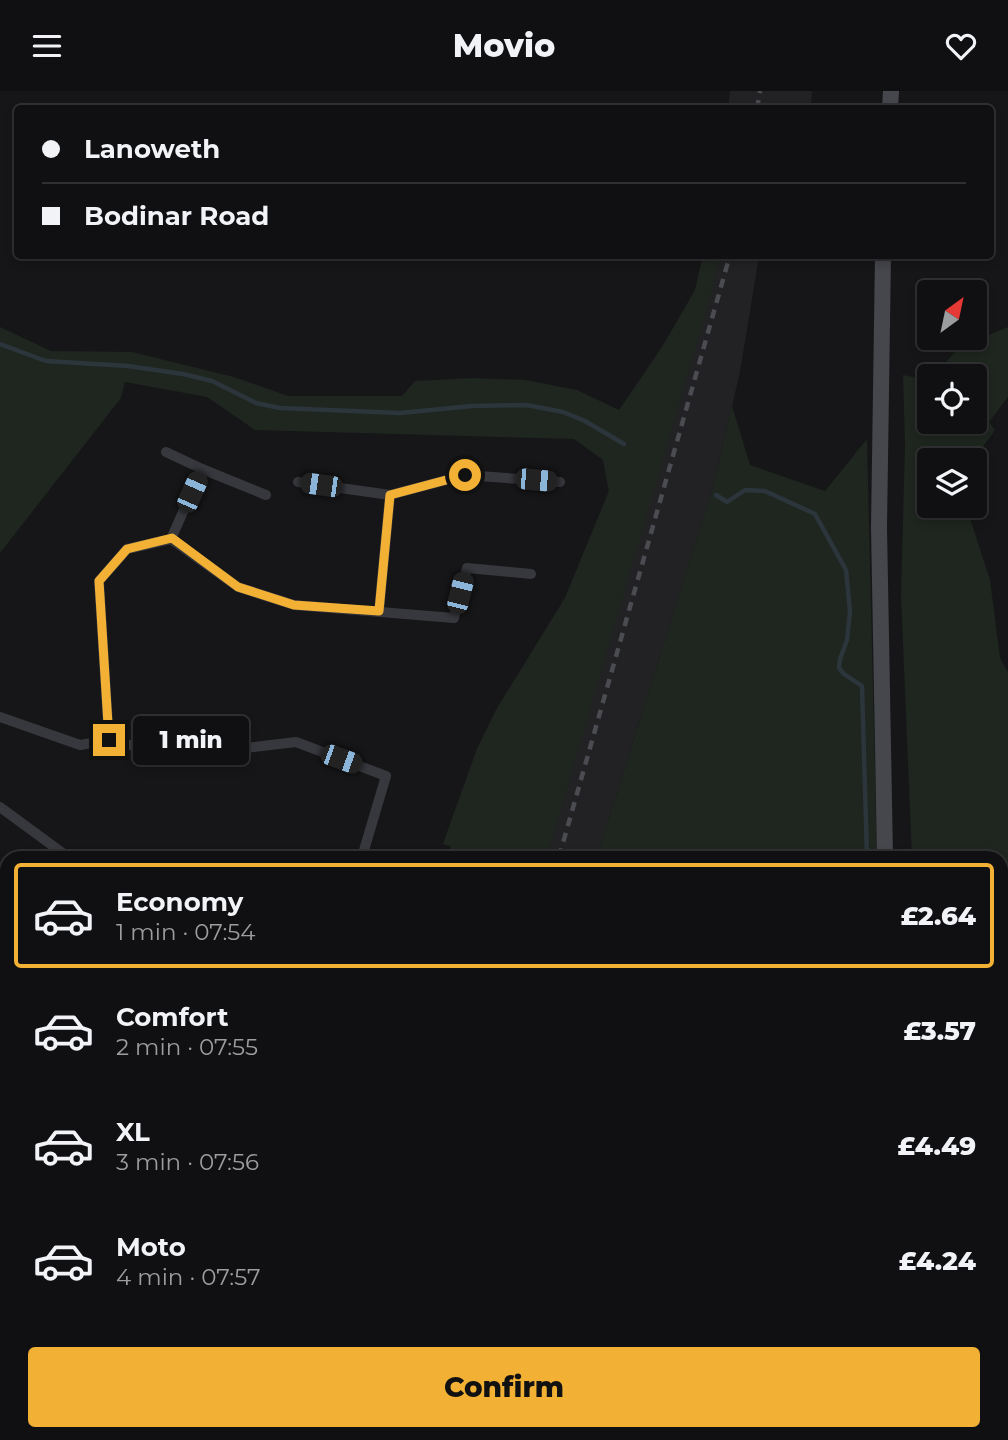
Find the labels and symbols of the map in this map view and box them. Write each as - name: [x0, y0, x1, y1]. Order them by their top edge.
- north arrow: [917, 280, 987, 350]
- route start: [449, 459, 481, 491]
- car: [515, 468, 558, 492]
- car: [174, 469, 211, 515]
- car: [299, 472, 344, 498]
- car: [445, 570, 476, 616]
- callout: 1 min: [134, 715, 249, 765]
- route end: [93, 724, 125, 756]
- car: [318, 742, 365, 776]

